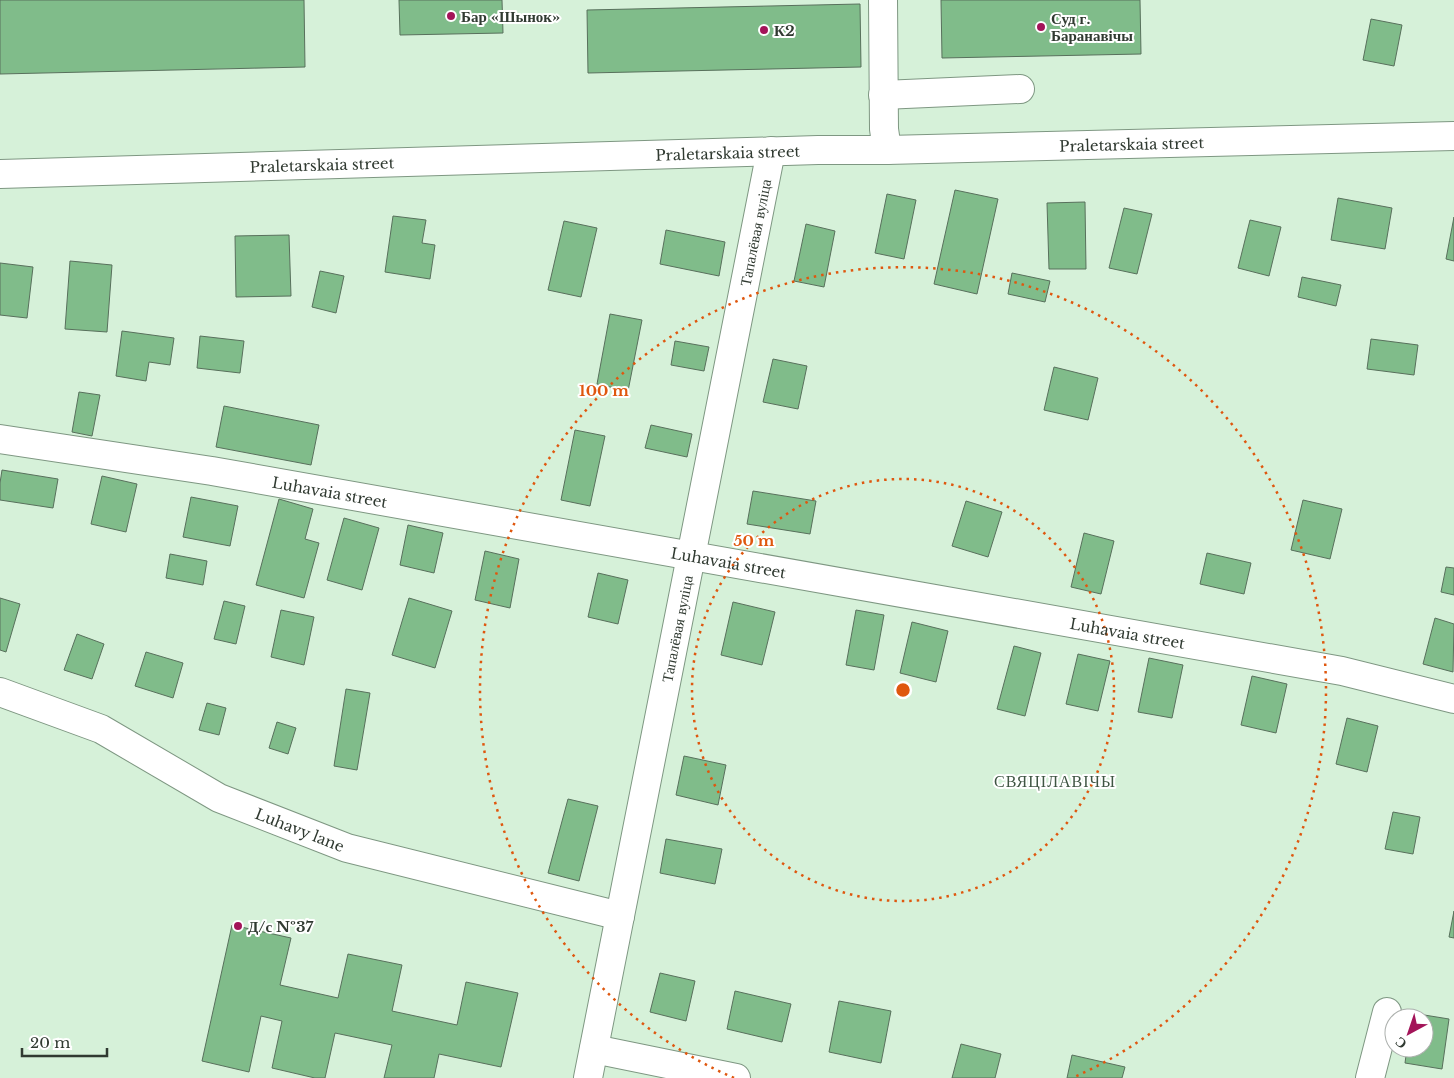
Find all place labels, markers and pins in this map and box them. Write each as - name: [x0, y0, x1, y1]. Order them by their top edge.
- place label: Бар «Шынок»: [461, 7, 560, 26]
- place label: Суд г. Баранавічы: [1051, 9, 1133, 45]
- marker: Бар «Шынок»: [445, 10, 457, 22]
- place label: К2: [774, 21, 795, 40]
- marker: Суд г. Баранавічы: [1035, 21, 1047, 33]
- marker: К2: [758, 24, 770, 36]
- centre of rings: [894, 681, 912, 699]
- place label: Д/с №37: [248, 917, 314, 936]
- marker: Д/с №37: [232, 920, 244, 932]

